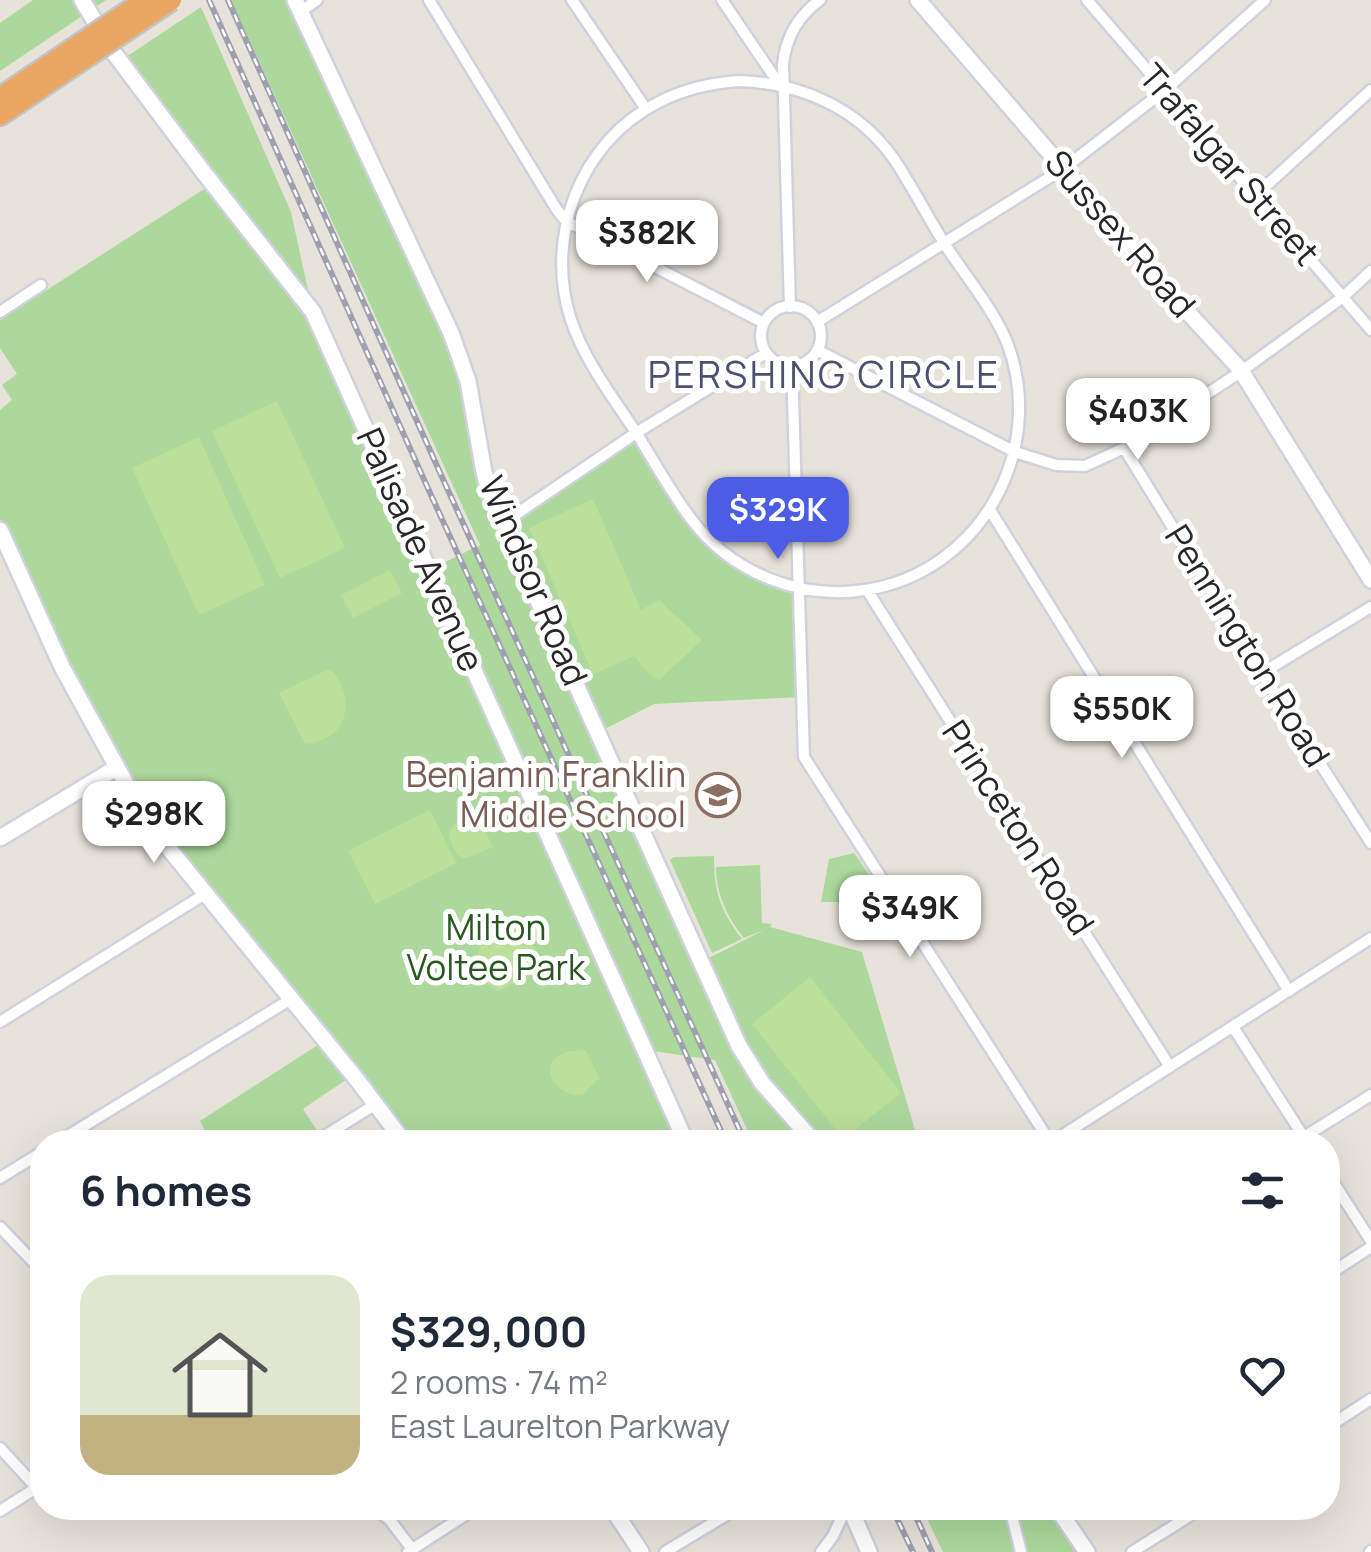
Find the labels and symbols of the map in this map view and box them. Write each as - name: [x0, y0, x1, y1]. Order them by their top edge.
- street label: Trafalgar Street: [1129, 53, 1331, 275]
- street label: Sussex Road: [1035, 139, 1207, 327]
- pin: $382K: [577, 200, 717, 285]
- district label: PERSHING CIRCLE: [648, 347, 1000, 399]
- pin: $403K: [1068, 378, 1208, 463]
- street label: Palisade Avenue: [346, 420, 496, 679]
- street label: Windsor Road: [468, 468, 600, 693]
- pin: $329K: [708, 477, 848, 562]
- street label: Pennington Road: [1154, 515, 1342, 776]
- pin: $550K: [1052, 676, 1192, 761]
- street label: Princeton Road: [932, 711, 1106, 944]
- place label: Benjamin Franklin Middle School: [406, 750, 686, 838]
- school or university icon: Benjamin Franklin Middle School: [695, 772, 741, 818]
- pin: $298K: [84, 781, 224, 866]
- pin: $349K: [840, 875, 980, 960]
- park label: Milton Voltee Park: [407, 903, 587, 991]

